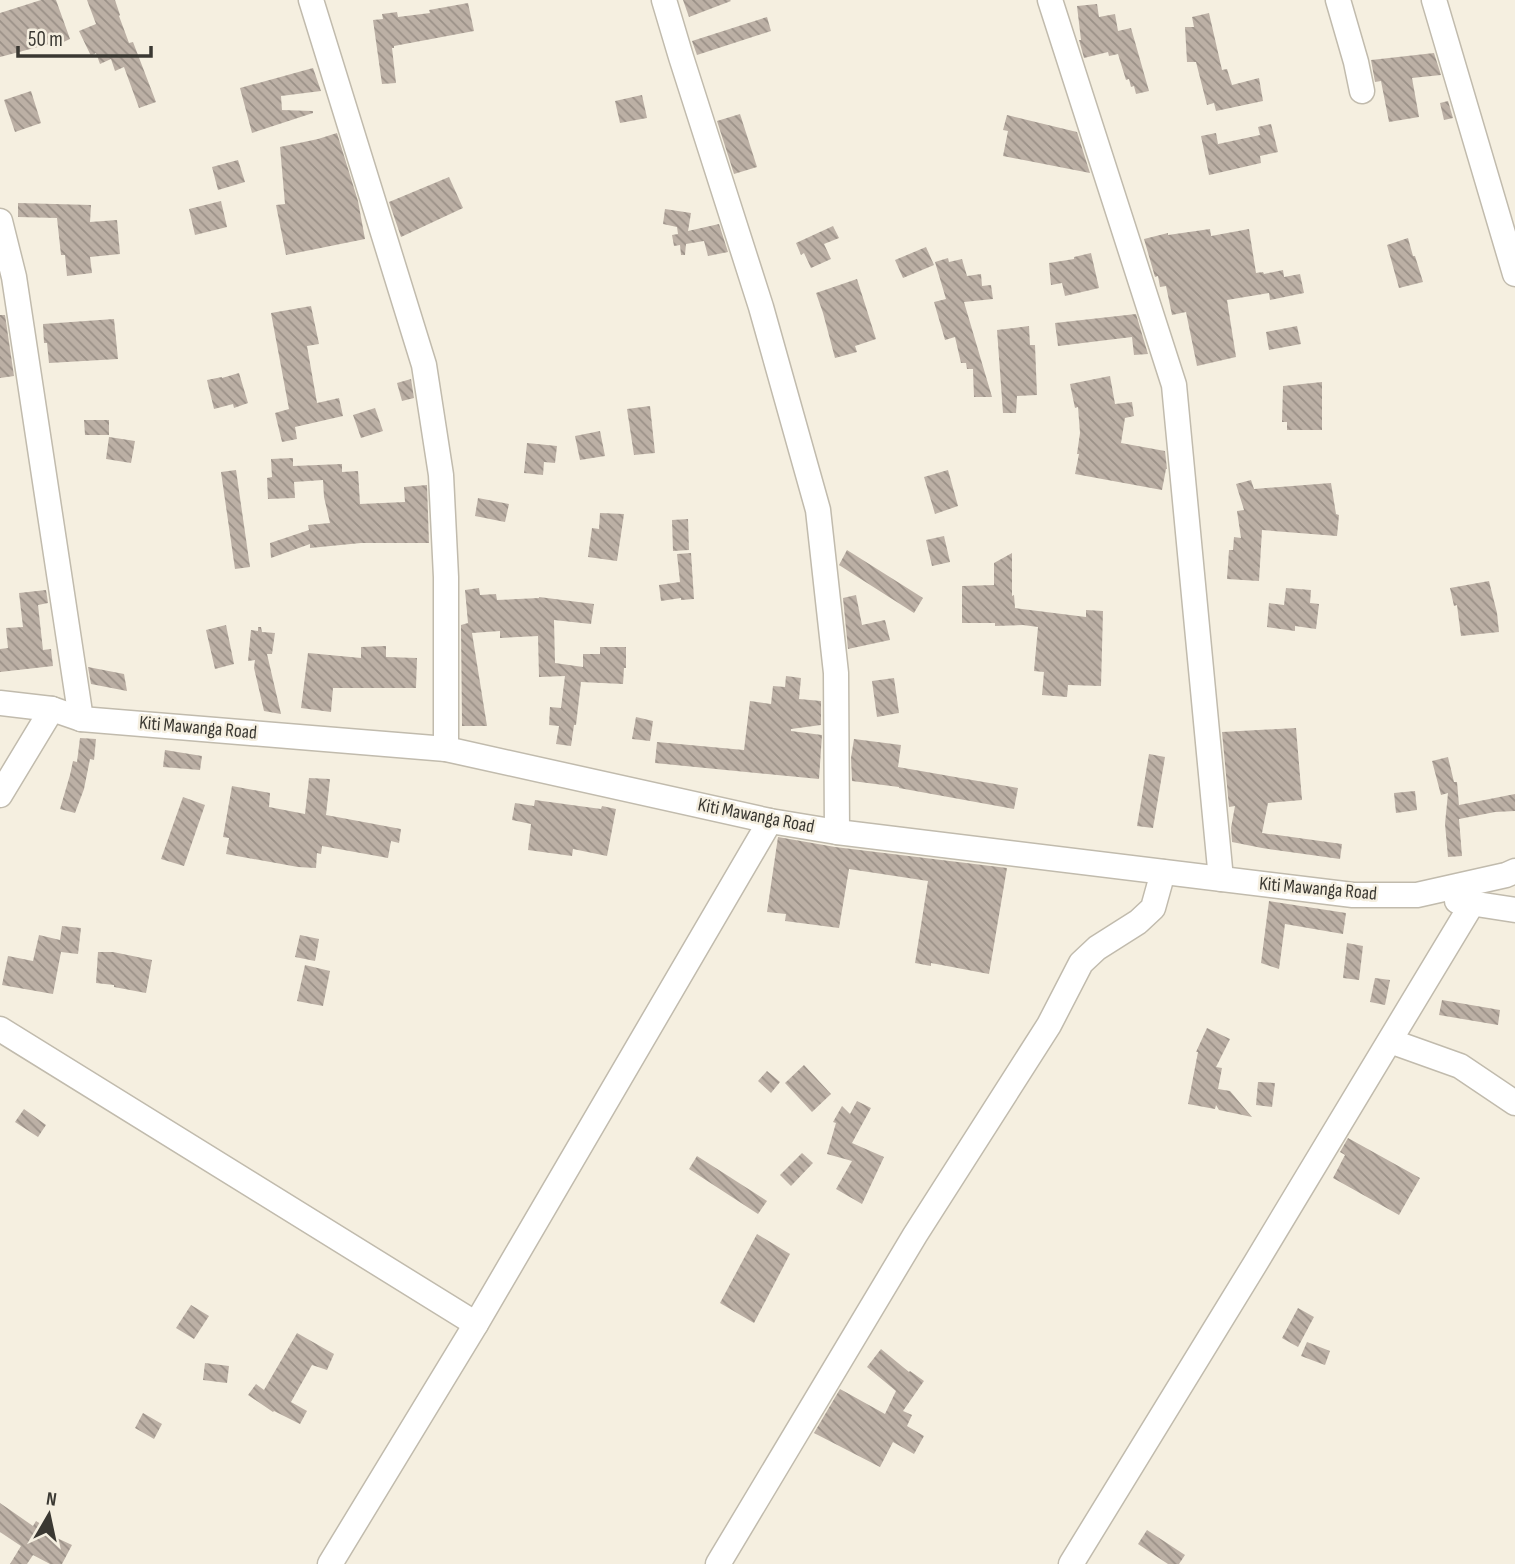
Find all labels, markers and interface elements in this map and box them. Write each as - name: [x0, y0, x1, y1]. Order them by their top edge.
- scale bar: [18, 14, 150, 58]
- text: 50 m: [28, 27, 63, 52]
- street label: Kiti Mawanga Road: [138, 711, 258, 745]
- street label: Kiti Mawanga Road: [696, 793, 816, 839]
- street label: Kiti Mawanga Road: [1258, 872, 1378, 906]
- north arrow: [14, 1480, 84, 1550]
- text: N: [45, 1488, 58, 1512]

